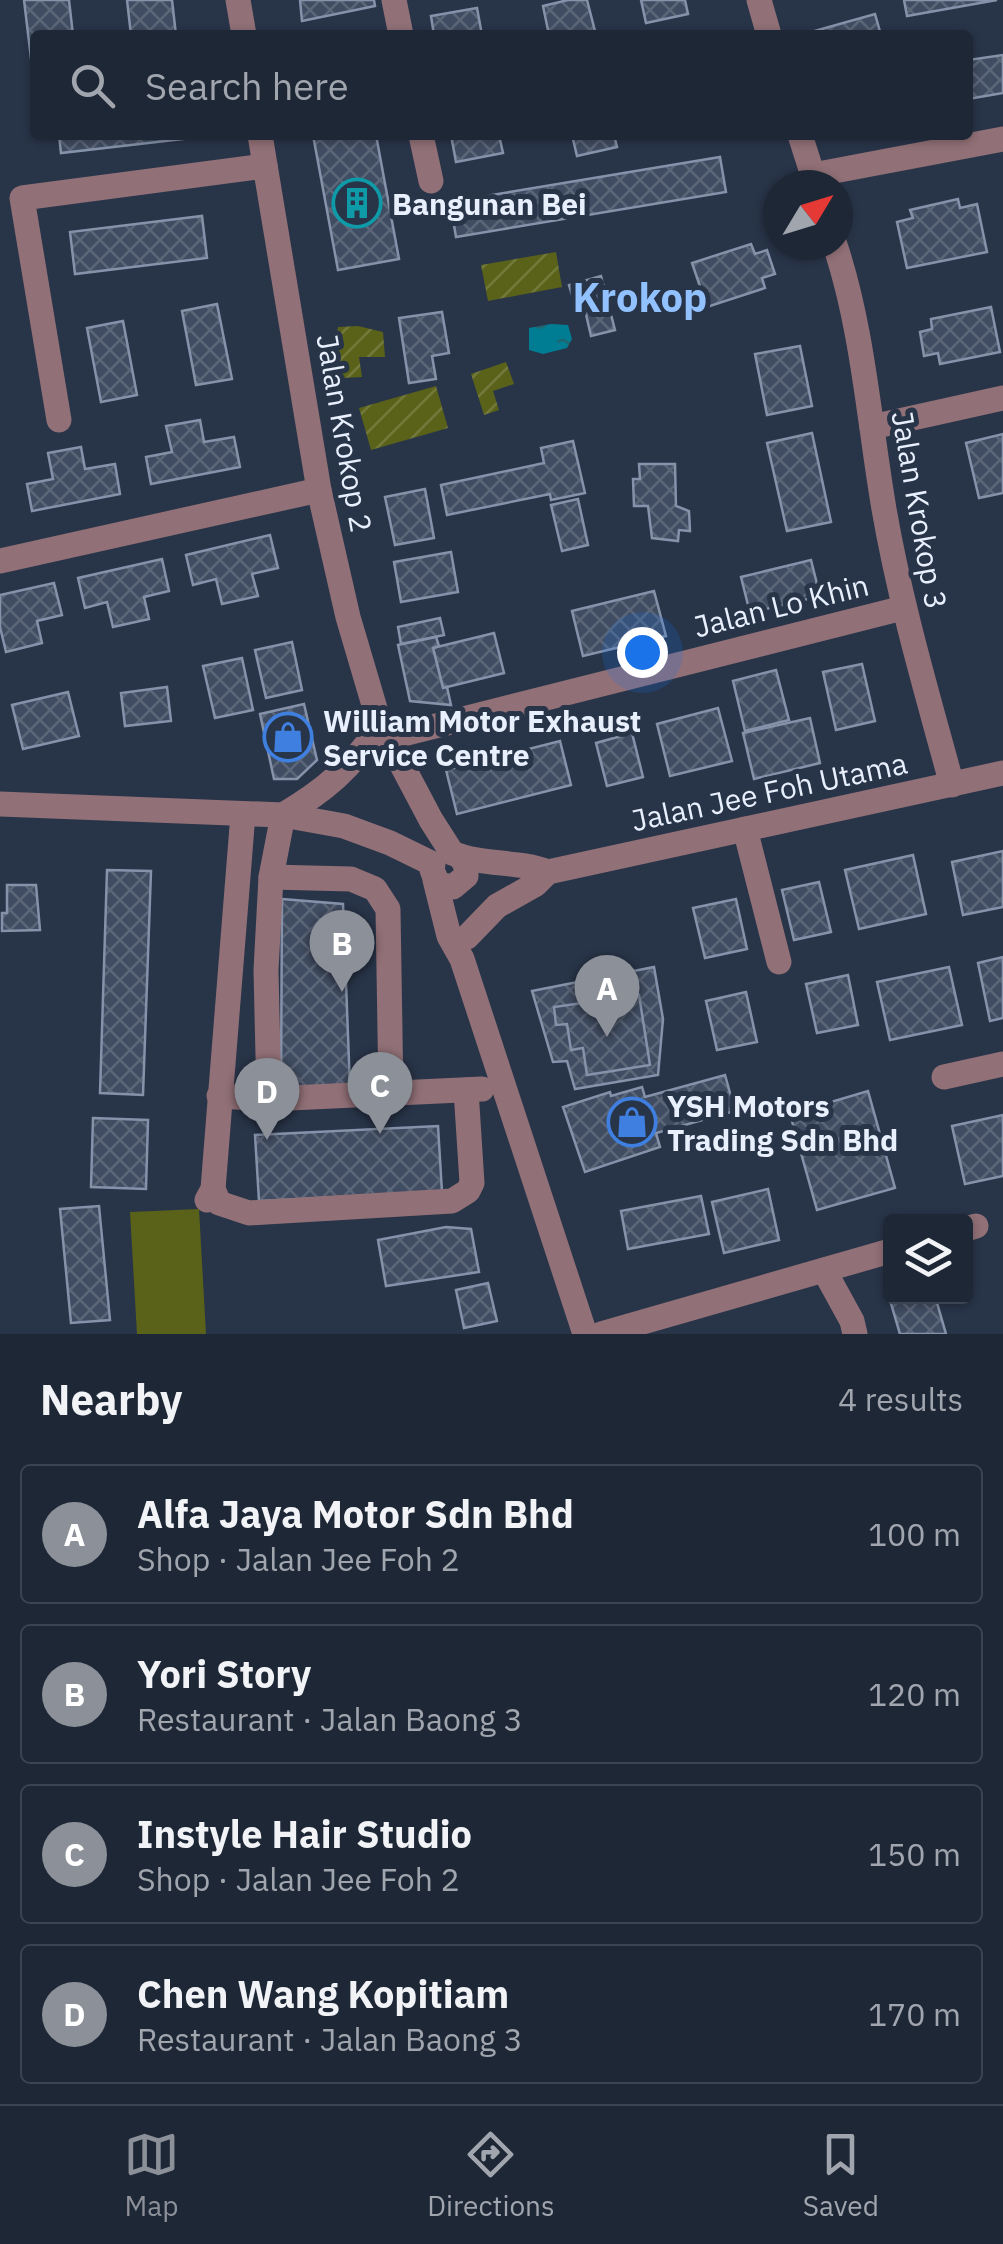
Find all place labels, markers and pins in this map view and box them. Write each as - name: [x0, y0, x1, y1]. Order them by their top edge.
- building icon: Bangunan Bei: [331, 177, 383, 229]
- place label: Bangunan Bei: [392, 184, 587, 223]
- place label: William Motor Exhaust Service Centre: [323, 701, 641, 774]
- shop icon: William Motor Exhaust Service Centre: [262, 711, 314, 763]
- pin: B: [310, 910, 374, 992]
- pin: A: [574, 954, 640, 1037]
- pin: C: [348, 1052, 412, 1134]
- pin: D: [234, 1058, 300, 1140]
- place label: YSH Motors Trading Sdn Bhd: [667, 1086, 898, 1159]
- shop icon: YSH Motors Trading Sdn Bhd: [606, 1096, 658, 1148]

